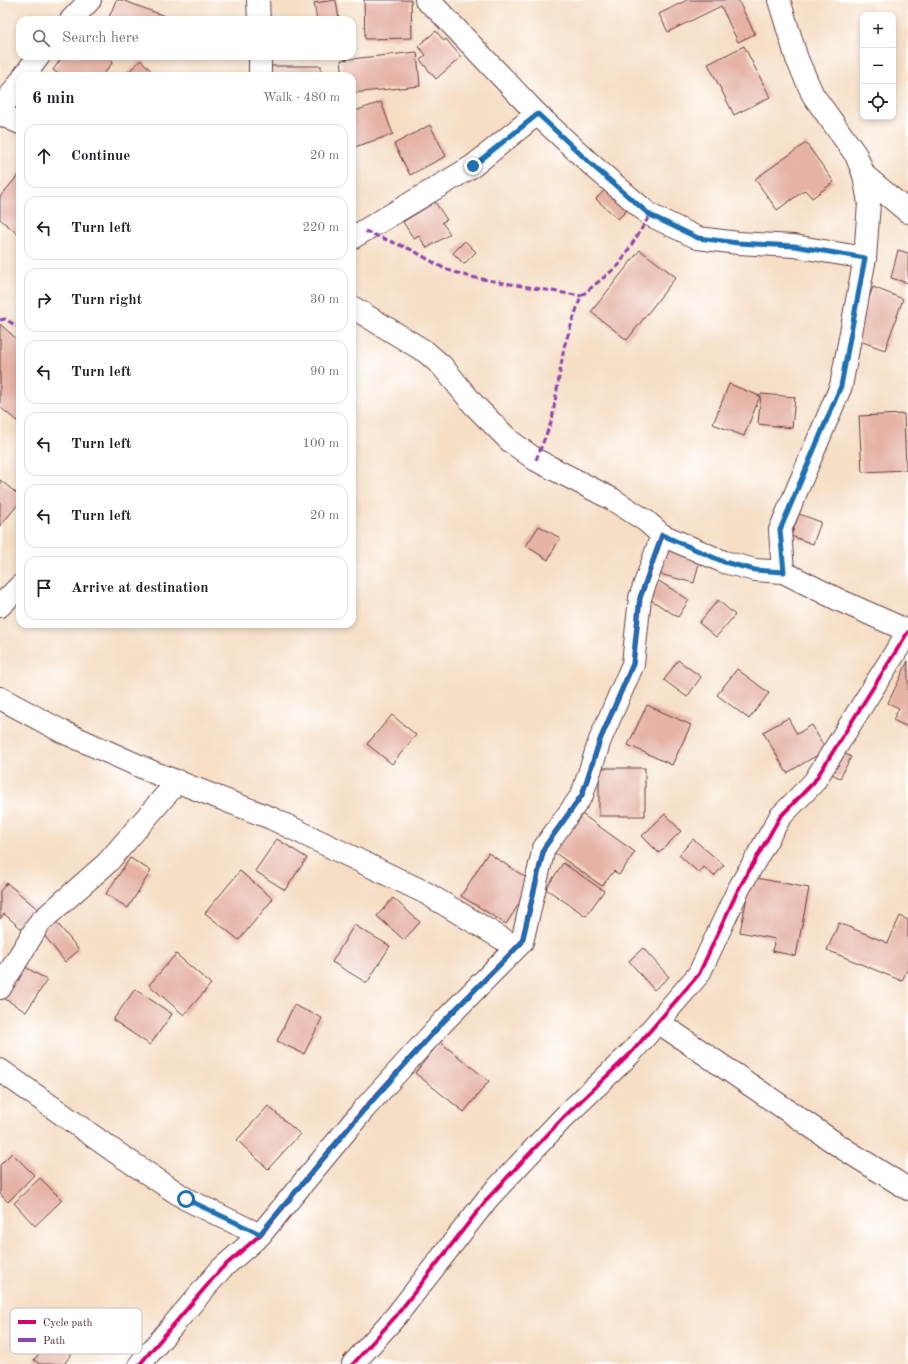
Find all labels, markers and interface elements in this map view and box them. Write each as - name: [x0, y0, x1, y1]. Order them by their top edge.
- map controls: [860, 12, 896, 120]
- button: +: [860, 12, 896, 48]
- search box: [16, 16, 356, 60]
- icon: search: [30, 27, 52, 49]
- text: Search here: [62, 31, 139, 46]
- button: −: [860, 48, 896, 84]
- button: locate: [860, 84, 896, 120]
- text: 6 min: [32, 90, 75, 107]
- text: Walk · 480 m: [263, 91, 340, 104]
- icon: ahead: [33, 145, 55, 167]
- text: Continue: [71, 149, 130, 164]
- text: 20 m: [310, 149, 339, 162]
- route end: [464, 157, 482, 175]
- icon: left: [33, 217, 55, 239]
- text: Turn left: [71, 221, 131, 236]
- text: 220 m: [302, 221, 339, 234]
- icon: right: [33, 289, 55, 311]
- text: Turn right: [71, 293, 142, 308]
- text: 30 m: [310, 293, 339, 306]
- icon: left: [33, 361, 55, 383]
- text: Turn left: [71, 365, 131, 380]
- text: 90 m: [310, 365, 339, 378]
- icon: left: [33, 433, 55, 455]
- text: Turn left: [71, 437, 131, 452]
- text: 100 m: [302, 437, 339, 450]
- icon: left: [33, 505, 55, 527]
- text: Turn left: [71, 509, 131, 524]
- text: 20 m: [310, 509, 339, 522]
- icon: arrive: [33, 577, 55, 599]
- text: Arrive at destination: [71, 581, 209, 596]
- route start: [177, 1190, 195, 1208]
- legend: [10, 1308, 142, 1354]
- text: Cycle path: [43, 1318, 93, 1329]
- text: Path: [43, 1336, 65, 1347]

